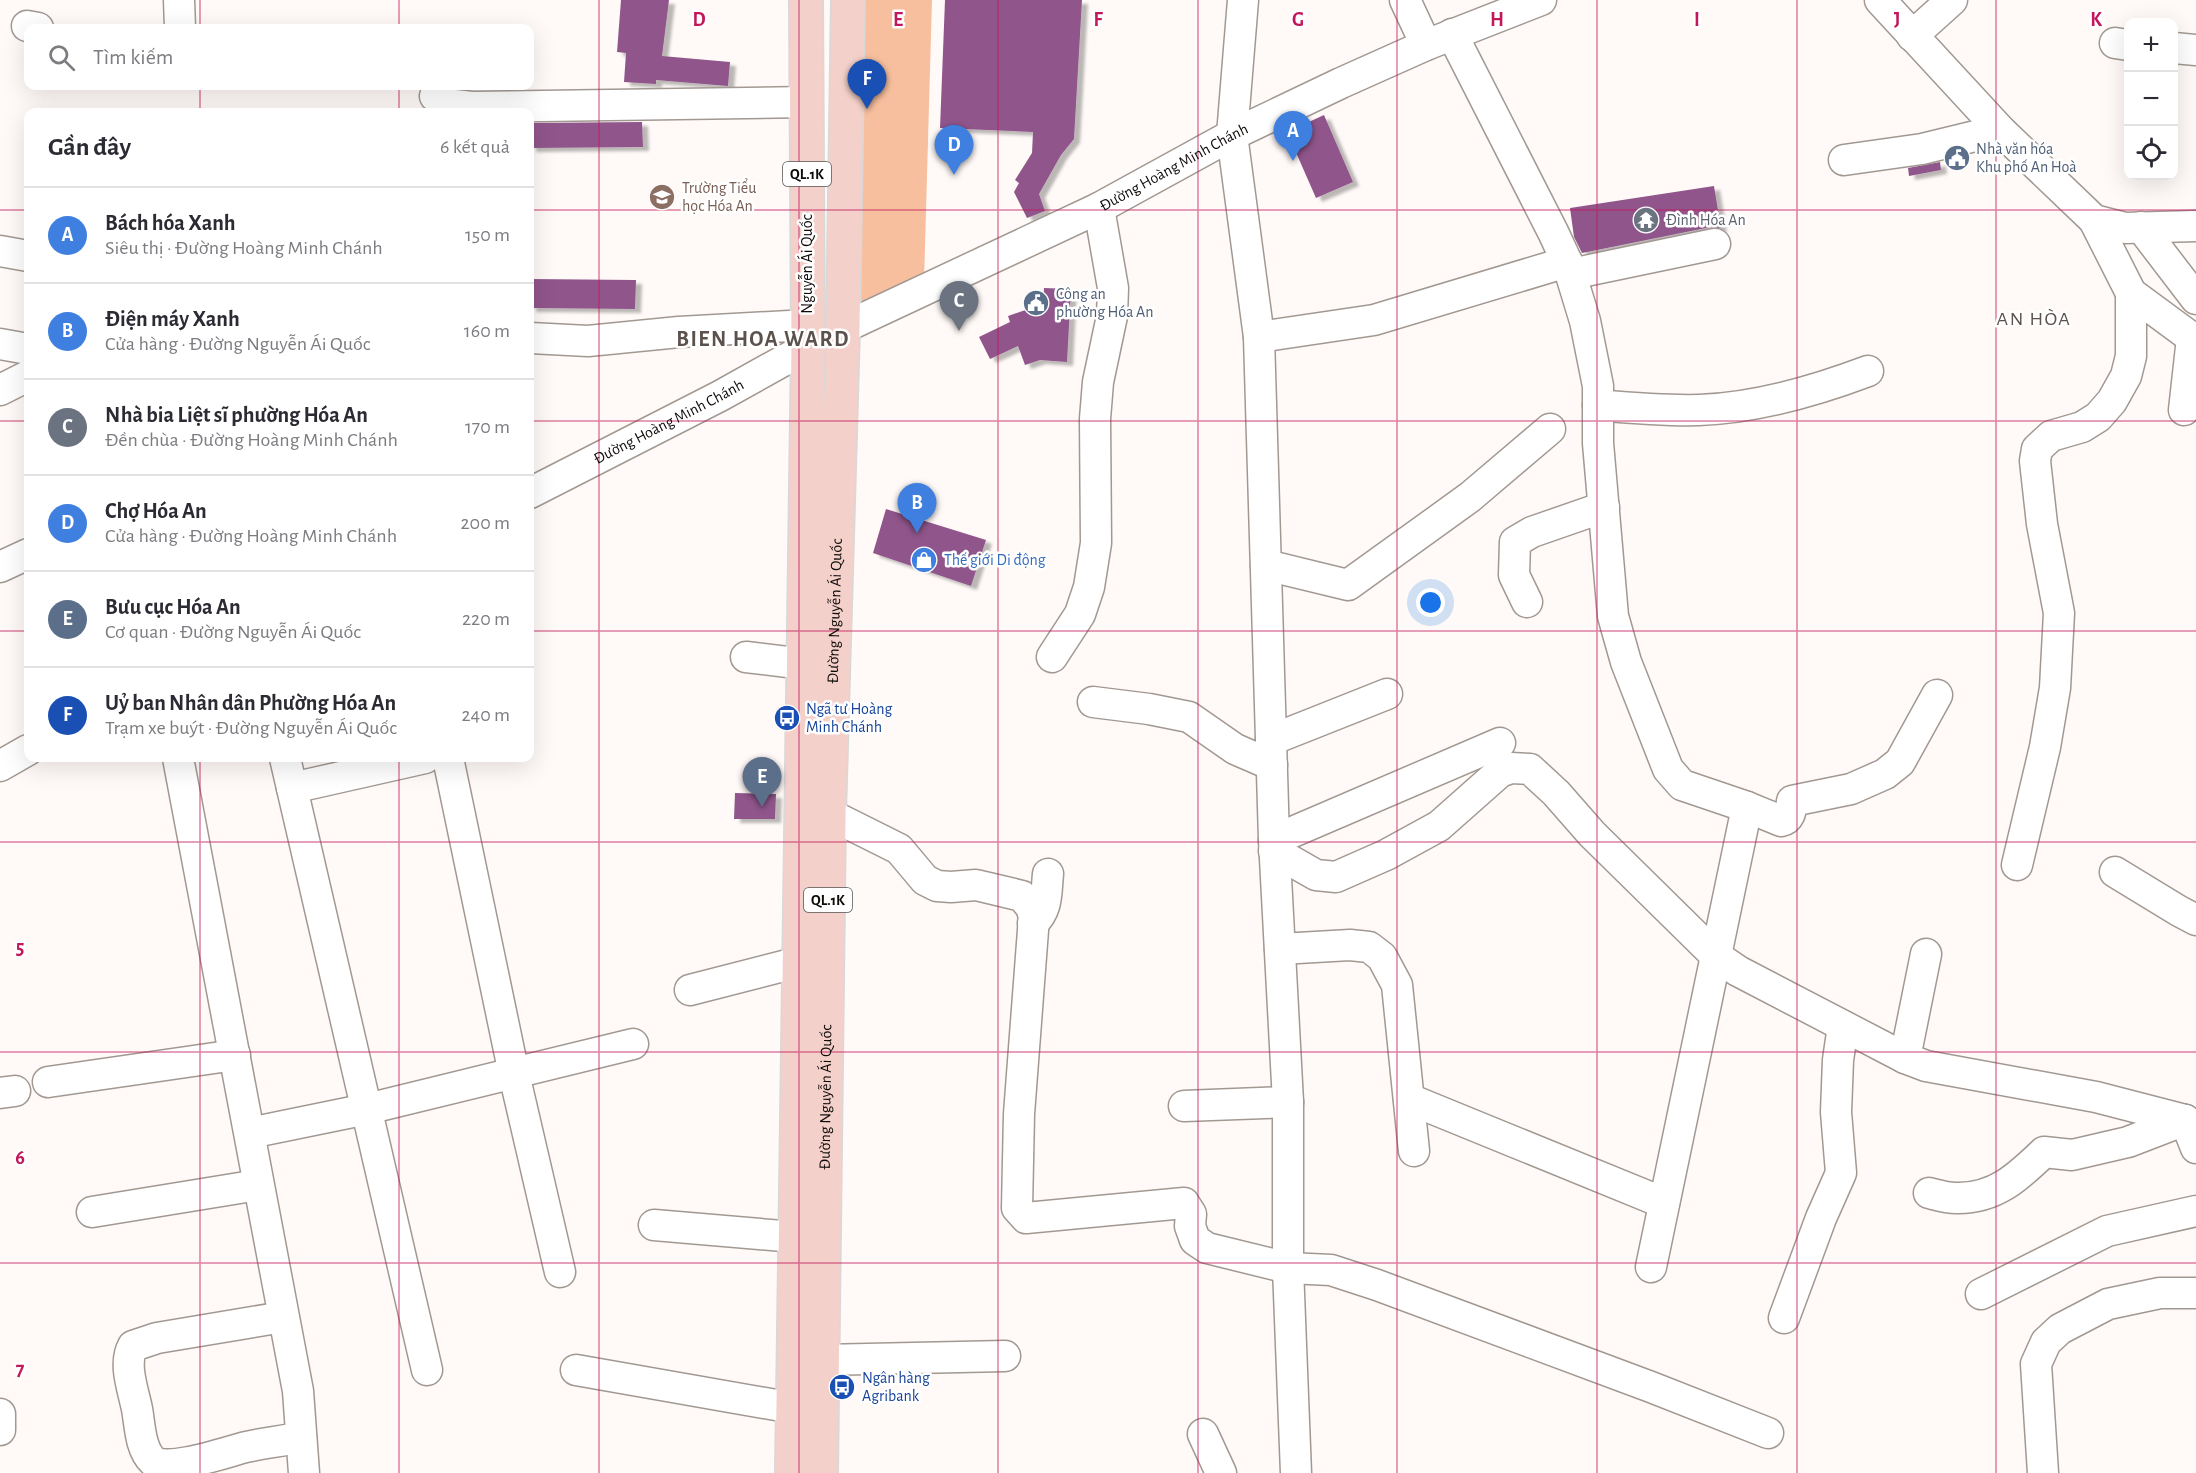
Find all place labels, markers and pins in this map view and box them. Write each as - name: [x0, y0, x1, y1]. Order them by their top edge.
- pin: F: [848, 60, 886, 109]
- pin: A: [1274, 112, 1312, 161]
- pin: D: [934, 126, 974, 175]
- place label: Nhà văn hóa Khu phố An Hoà: [1976, 141, 2077, 175]
- public building icon: Nhà văn hóa Khu phố An Hoà: [1942, 143, 1972, 173]
- place label: Trường Tiểu học Hóa An: [682, 178, 756, 214]
- school or university icon: Trường Tiểu học Hóa An: [647, 182, 677, 212]
- temple icon: Đình Hóa An: [1631, 205, 1661, 235]
- place label: Đình Hóa An: [1666, 212, 1746, 228]
- pin: C: [940, 282, 978, 331]
- place label: Công an phường Hóa An: [1056, 286, 1153, 320]
- public building icon: Công an phường Hóa An: [1021, 288, 1051, 318]
- pin: B: [898, 484, 936, 533]
- shop icon: Thế giới Di động: [909, 545, 939, 575]
- place label: Thế giới Di động: [944, 552, 1046, 568]
- place label: Ngã tư Hoàng Minh Chánh: [806, 701, 892, 735]
- bus stop icon: Ngã tư Hoàng Minh Chánh: [772, 703, 802, 733]
- pin: E: [742, 758, 782, 807]
- place label: Ngân hàng Agribank: [862, 1370, 930, 1404]
- bus stop icon: Ngân hàng Agribank: [827, 1372, 857, 1402]

